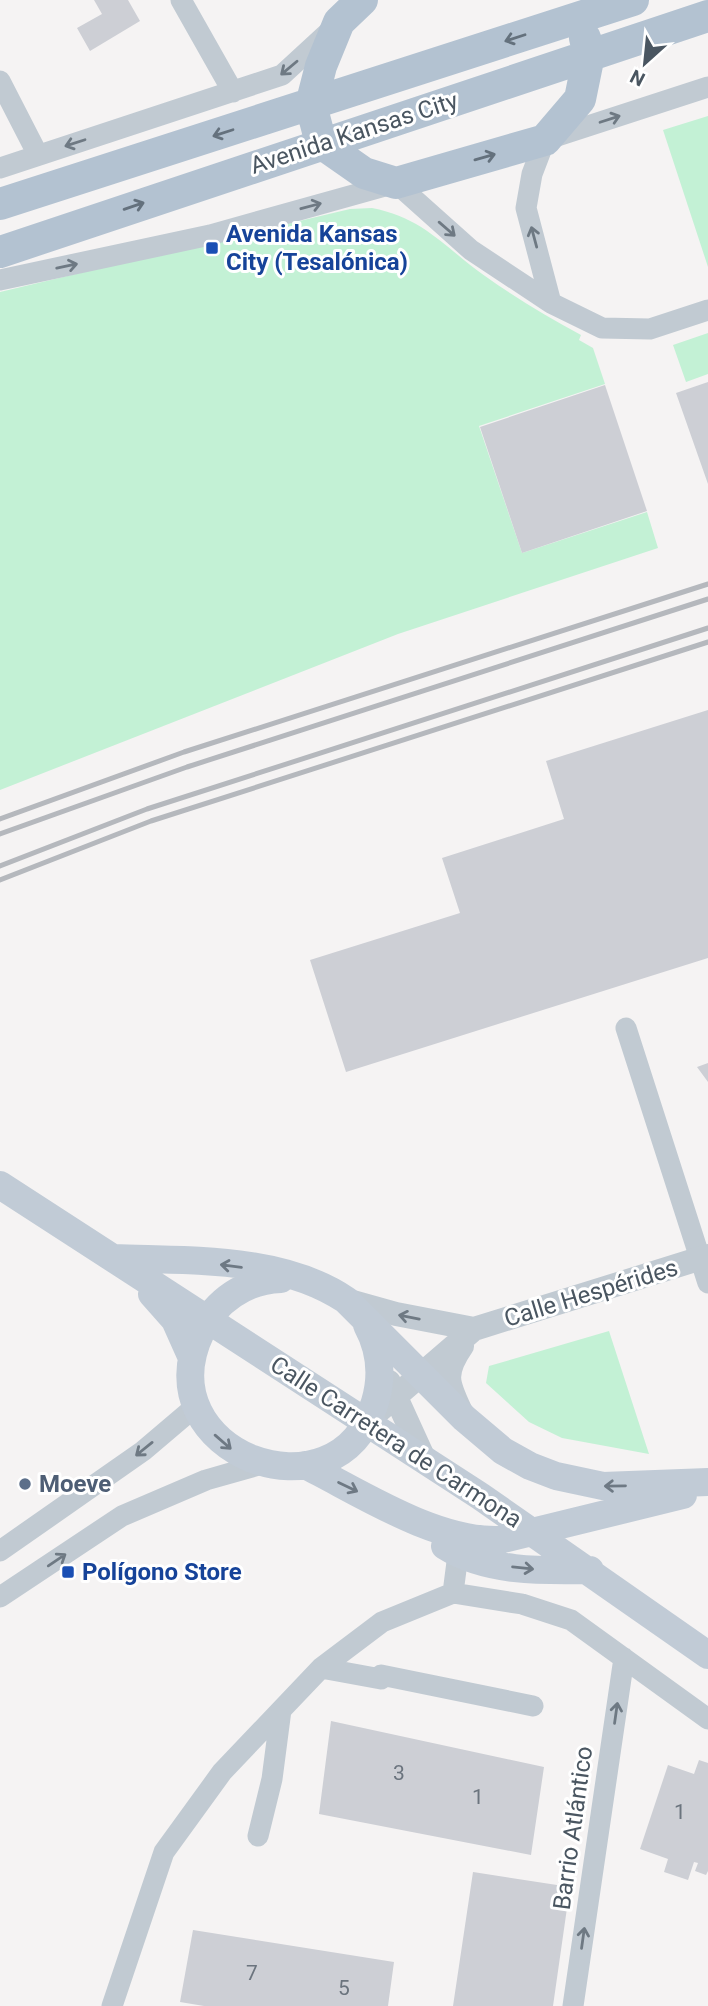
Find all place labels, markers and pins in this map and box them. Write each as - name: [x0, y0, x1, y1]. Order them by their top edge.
- place label: Avenida Kansas City (Tesalónica): [226, 220, 408, 276]
- marker: Avenida Kansas City (Tesalónica): [204, 240, 220, 256]
- place label: Moeve: [39, 1470, 111, 1498]
- marker: Moeve: [17, 1476, 33, 1492]
- place label: Polígono Store: [82, 1558, 242, 1586]
- marker: Polígono Store: [60, 1564, 76, 1580]

